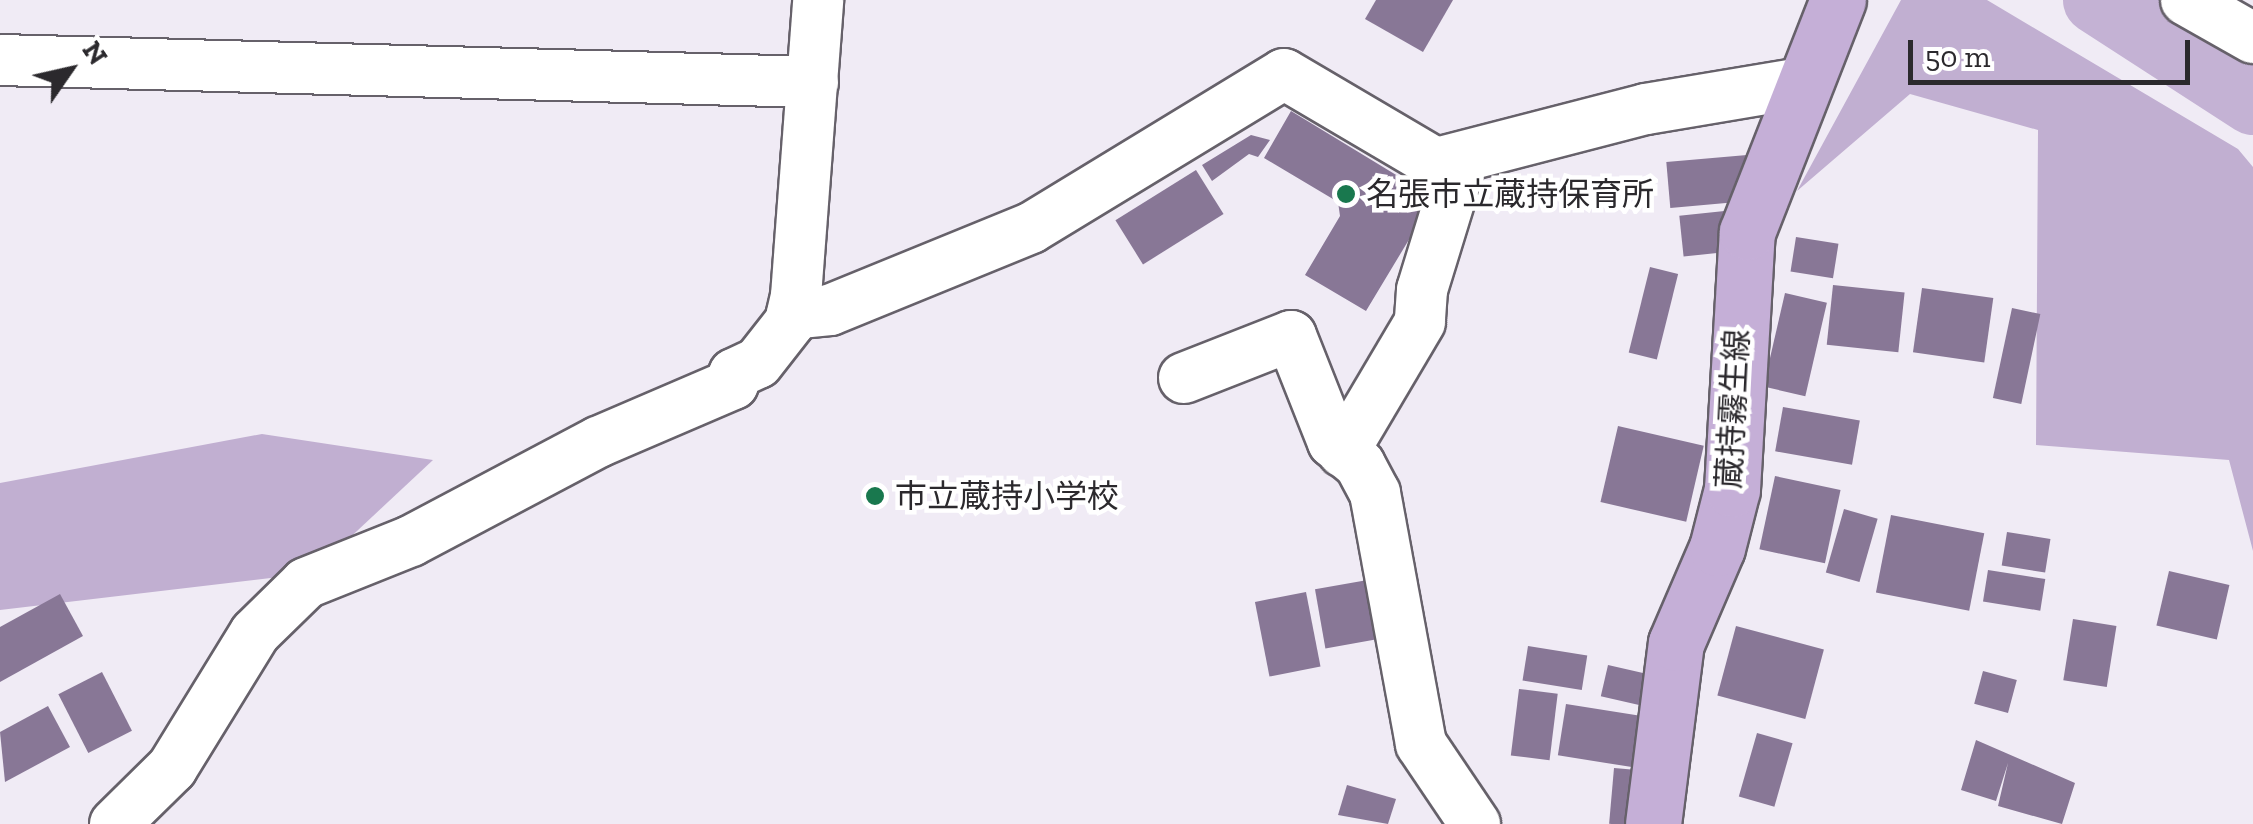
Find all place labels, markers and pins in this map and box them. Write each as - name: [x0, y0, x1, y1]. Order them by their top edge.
- place label: 名張市立蔵持保育所: [1366, 175, 1654, 213]
- marker: 名張市立蔵持保育所: [1335, 183, 1357, 205]
- place label: 市立蔵持小学校: [895, 477, 1119, 515]
- marker: 市立蔵持小学校: [864, 485, 886, 507]

